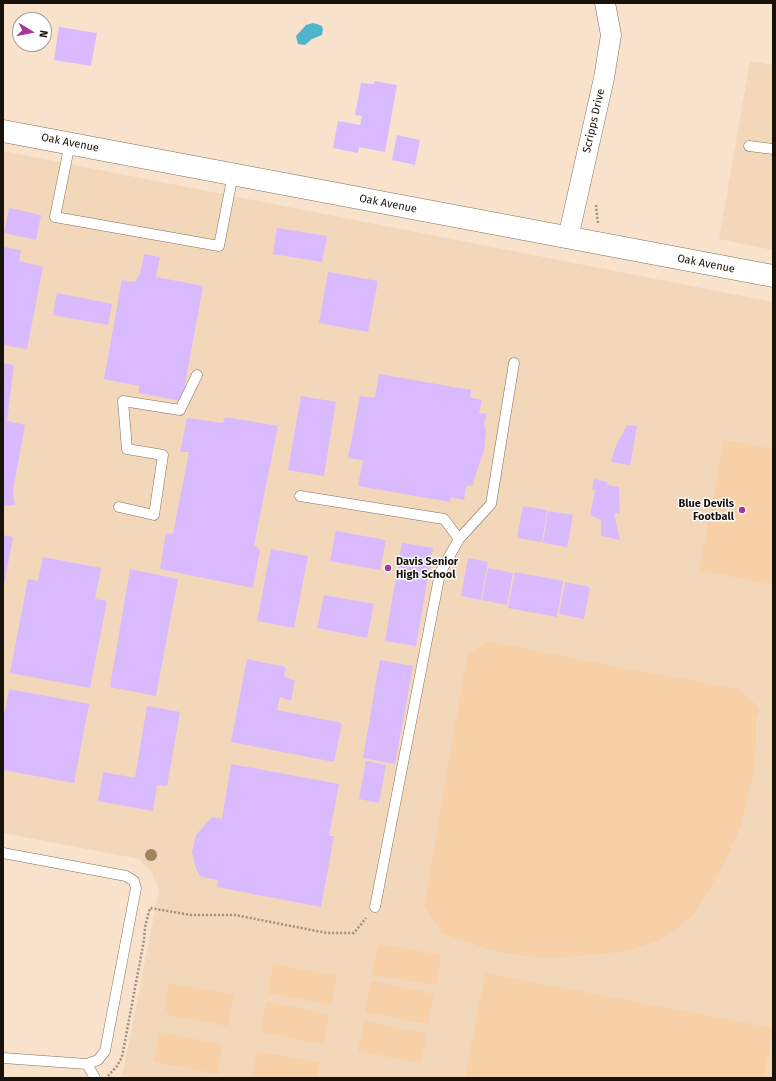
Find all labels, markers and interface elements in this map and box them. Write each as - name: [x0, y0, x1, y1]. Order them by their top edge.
- north arrow: [12, 12, 52, 52]
- text: N: [36, 29, 50, 39]
- street label: Scripps Drive: [580, 88, 608, 154]
- street label: Oak Avenue: [40, 131, 100, 155]
- street label: Oak Avenue: [358, 192, 418, 216]
- street label: Oak Avenue: [676, 252, 736, 276]
- place label: Blue Devils Football: [679, 497, 734, 523]
- marker: Blue Devils Football: [737, 505, 747, 515]
- place label: Davis Senior High School: [396, 555, 458, 581]
- marker: Davis Senior High School: [383, 563, 393, 573]

